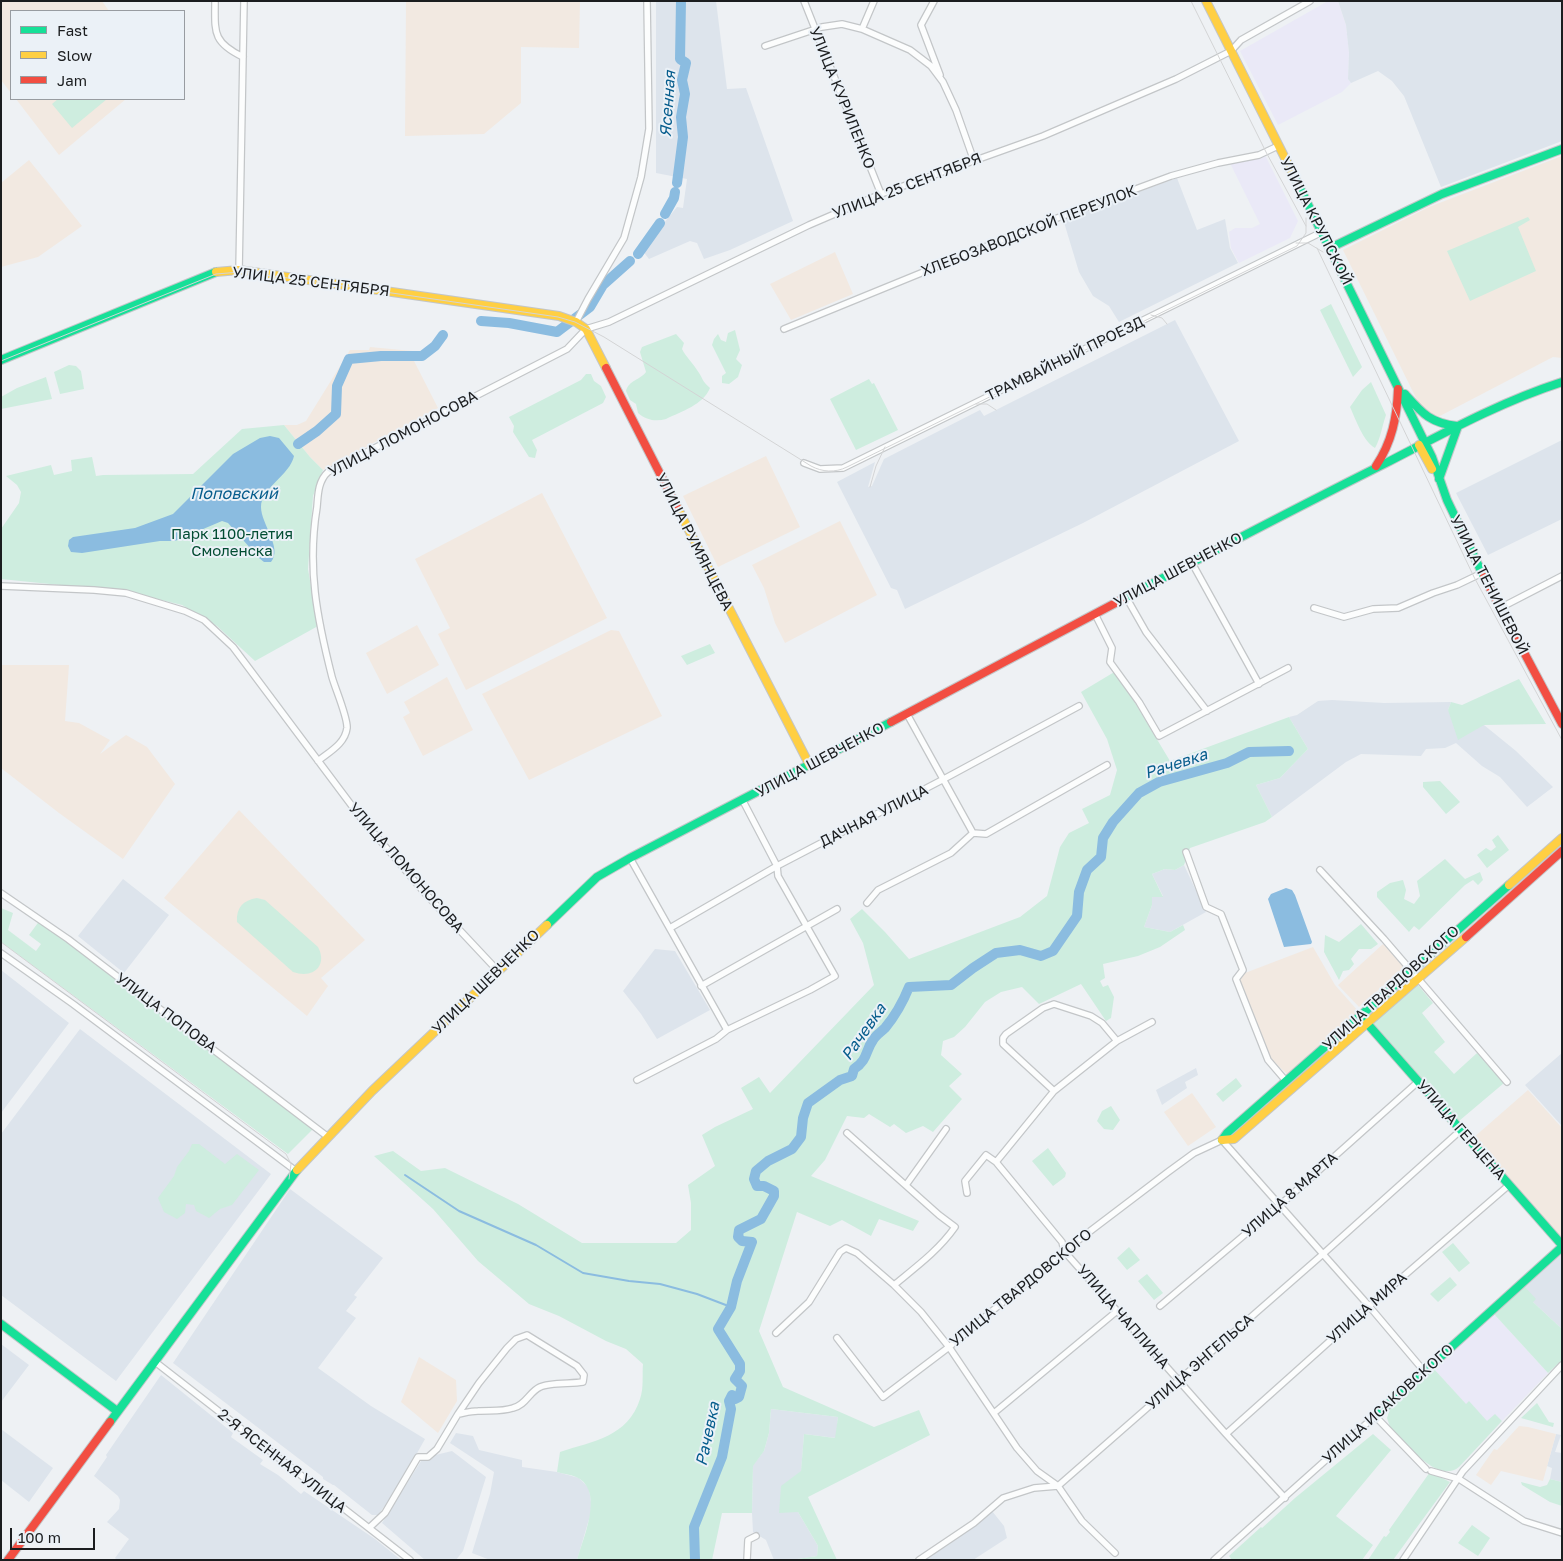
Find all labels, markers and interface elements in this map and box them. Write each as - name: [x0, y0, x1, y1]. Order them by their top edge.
- legend: [10, 10, 185, 100]
- text: Fast: [57, 21, 88, 39]
- street label: УЛИЦА КУРИЛЕНКО: [805, 24, 879, 172]
- text: Slow: [57, 46, 92, 64]
- water label: Ясенная: [656, 70, 680, 138]
- text: Jam: [57, 71, 87, 89]
- street label: УЛИЦА 25 СЕНТЯБРЯ: [830, 149, 984, 223]
- street label: УЛИЦА КРУПСКОЙ: [1276, 154, 1356, 288]
- street label: ХЛЕБОЗАВОДСКОЙ ПЕРЕУЛОК: [919, 181, 1139, 281]
- street label: УЛИЦА 25 СЕНТЯБРЯ: [231, 263, 391, 301]
- street label: ТРАМВАЙНЫЙ ПРОЕЗД: [983, 313, 1147, 405]
- street label: УЛИЦА ЛОМОНОСОВА: [325, 387, 481, 481]
- street label: УЛИЦА РУМЯНЦЕВА: [652, 470, 736, 614]
- water label: Поповский: [190, 484, 278, 504]
- street label: УЛИЦА ТЕНИШЕВОЙ: [1446, 512, 1532, 658]
- park label: Парк 1100-летия Смоленска: [171, 525, 293, 560]
- street label: УЛИЦА ШЕВЧЕНКО: [1111, 529, 1245, 611]
- street label: УЛИЦА ШЕВЧЕНКО: [753, 719, 887, 801]
- water label: Рачевка: [1142, 745, 1210, 783]
- street label: ДАЧНАЯ УЛИЦА: [817, 781, 931, 851]
- street label: УЛИЦА ЛОМОНОСОВА: [345, 799, 467, 937]
- street label: УЛИЦА ТВАРДОВСКОГО: [1319, 922, 1463, 1054]
- street label: УЛИЦА ШЕВЧЕНКО: [428, 926, 544, 1038]
- street label: УЛИЦА ПОПОВА: [112, 969, 220, 1057]
- water label: Рачевка: [838, 1000, 890, 1064]
- street label: УЛИЦА ГЕРЦЕНА: [1413, 1076, 1509, 1184]
- street label: УЛИЦА 8 МАРТА: [1239, 1149, 1341, 1241]
- street label: УЛИЦА ТВАРДОВСКОГО: [946, 1225, 1096, 1351]
- street label: УЛИЦА ЧАПЛИНА: [1073, 1261, 1173, 1373]
- street label: УЛИЦА МИРА: [1323, 1268, 1411, 1348]
- street label: УЛИЦА ЭНГЕЛЬСА: [1143, 1310, 1257, 1414]
- street label: УЛИЦА ИСАКОВСКОГО: [1319, 1340, 1457, 1468]
- water label: Рачевка: [692, 1400, 724, 1468]
- street label: 2-Я ЯСЕННАЯ УЛИЦА: [214, 1405, 350, 1517]
- scale bar: [12, 1518, 98, 1550]
- text: 100 m: [18, 1528, 61, 1546]

